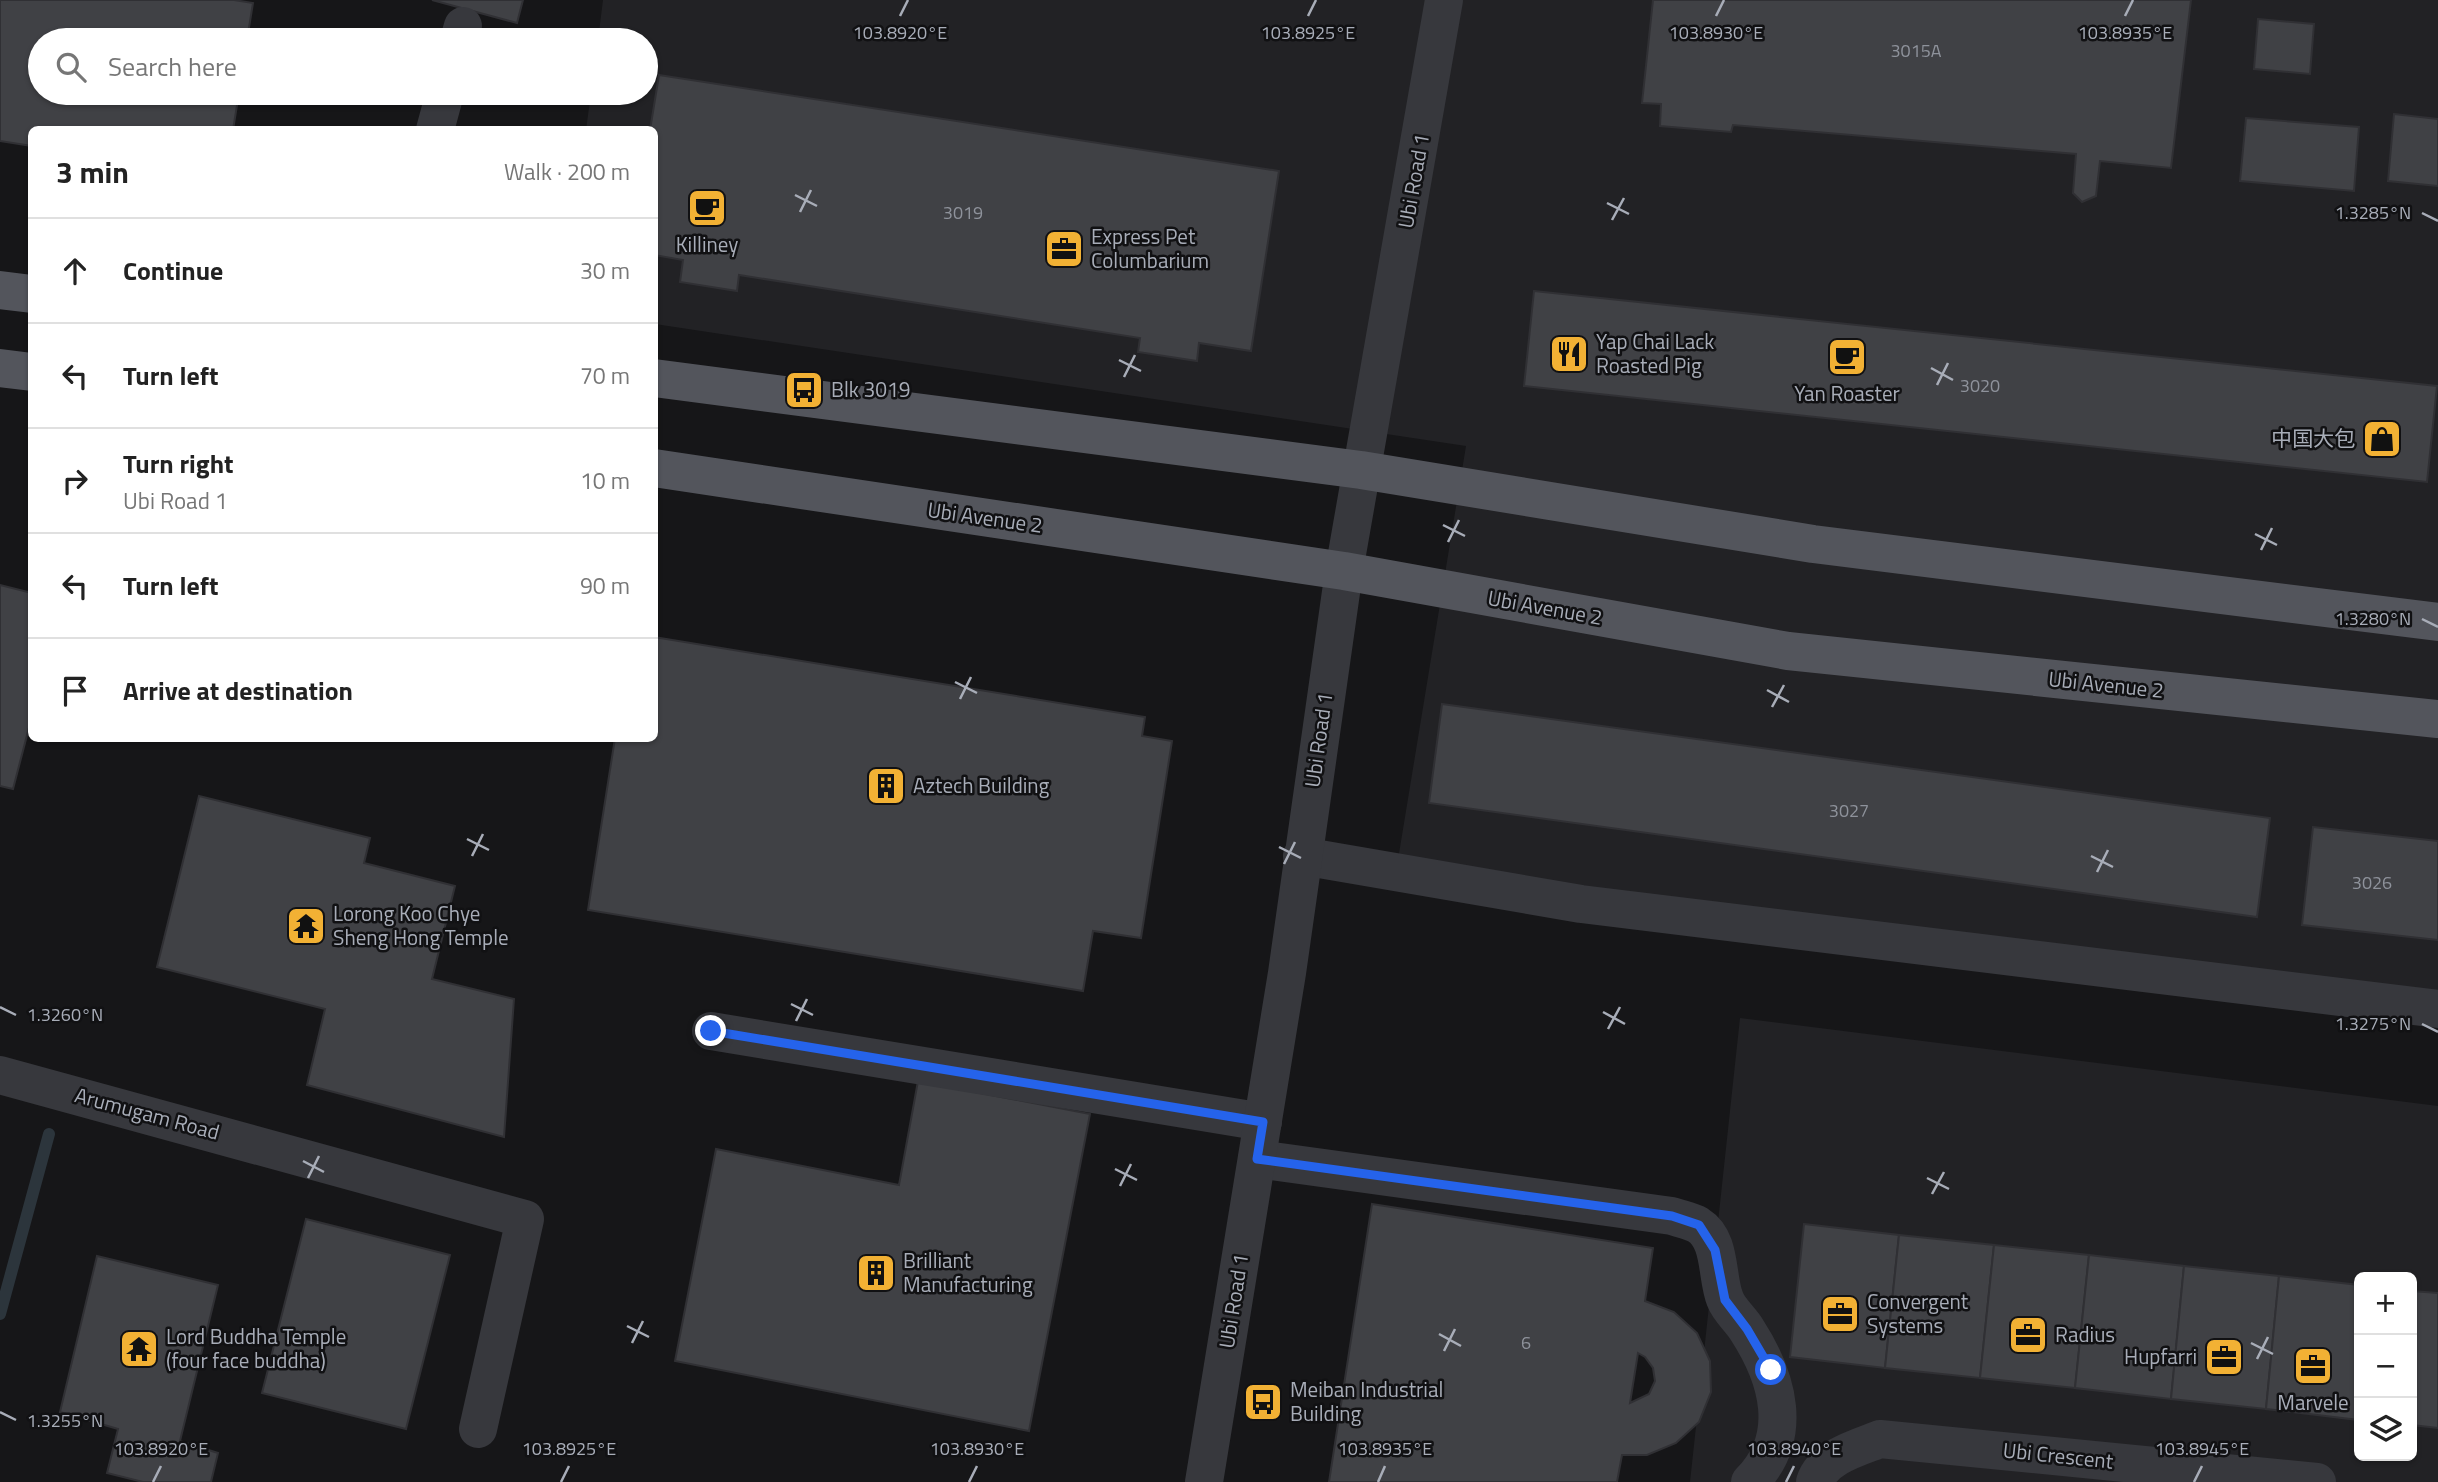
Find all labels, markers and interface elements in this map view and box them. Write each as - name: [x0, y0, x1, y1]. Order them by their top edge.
- text: 103.8920°E: [853, 19, 947, 46]
- text: 103.8925°E: [1261, 19, 1355, 46]
- text: 103.8930°E: [1669, 19, 1763, 46]
- text: 103.8935°E: [2078, 19, 2172, 46]
- search box: [28, 28, 658, 105]
- house number: 3015A: [1890, 37, 1942, 64]
- text: Search here: [108, 47, 237, 86]
- icon: search: [52, 48, 90, 86]
- street label: Ubi Road 1: [1389, 131, 1437, 231]
- text: 3 min: [56, 149, 129, 195]
- text: Walk · 200 m: [504, 154, 630, 189]
- cafe icon: Killiney: [686, 187, 728, 229]
- house number: 3019: [943, 199, 983, 226]
- text: 1.3285°N: [2335, 199, 2411, 226]
- place label: Express Pet Columbarium: [1091, 220, 1209, 276]
- place label: Killiney: [676, 228, 738, 260]
- office icon: Express Pet Columbarium: [1043, 228, 1085, 270]
- text: Continue: [123, 251, 223, 290]
- icon: ahead: [56, 252, 94, 290]
- text: 30 m: [580, 253, 630, 288]
- place label: Yap Chai Lack Roasted Pig: [1596, 325, 1714, 381]
- restaurant icon: Yap Chai Lack Roasted Pig: [1548, 333, 1590, 375]
- cafe icon: Yan Roaster: [1826, 336, 1868, 378]
- text: Turn left: [123, 356, 218, 395]
- icon: left: [56, 357, 94, 395]
- text: 70 m: [580, 358, 630, 393]
- bus stop icon: Blk 3019: [783, 369, 825, 411]
- house number: 3020: [1960, 372, 2000, 399]
- place label: Blk 3019: [831, 373, 911, 405]
- place label: Yan Roaster: [1794, 377, 1900, 409]
- shop icon: 中国大包: [2361, 418, 2403, 460]
- place label: 中国大包: [2271, 422, 2355, 454]
- text: Turn right: [123, 444, 234, 483]
- icon: right: [56, 462, 94, 500]
- text: 10 m: [580, 463, 630, 498]
- text: Ubi Road 1: [123, 483, 228, 518]
- street label: Ubi Avenue 2: [926, 493, 1045, 541]
- text: Turn left: [123, 566, 218, 605]
- icon: left: [56, 567, 94, 605]
- text: 90 m: [580, 568, 630, 603]
- street label: Ubi Avenue 2: [1485, 581, 1605, 633]
- text: 1.3280°N: [2335, 605, 2411, 632]
- street label: Ubi Avenue 2: [2047, 662, 2165, 706]
- text: Arrive at destination: [123, 671, 353, 710]
- icon: arrive: [56, 672, 94, 710]
- street label: Ubi Road 1: [1296, 690, 1341, 789]
- building icon: Aztech Building: [865, 765, 907, 807]
- place label: Aztech Building: [913, 769, 1050, 801]
- house number: 3027: [1829, 797, 1869, 824]
- house number: 3026: [2352, 869, 2392, 896]
- place label: Lorong Koo Chye Sheng Hong Temple: [333, 897, 509, 953]
- temple icon: Lorong Koo Chye Sheng Hong Temple: [285, 905, 327, 947]
- text: 1.3260°N: [27, 1001, 103, 1028]
- text: 1.3275°N: [2335, 1010, 2411, 1037]
- route end: [695, 1015, 726, 1046]
- street label: Arumugam Road: [71, 1078, 223, 1148]
- place label: Brilliant Manufacturing: [903, 1244, 1033, 1300]
- street label: Ubi Road 1: [1210, 1251, 1256, 1351]
- building icon: Brilliant Manufacturing: [855, 1252, 897, 1294]
- map controls: [2354, 1272, 2417, 1461]
- button: +: [2354, 1272, 2417, 1335]
- place label: Convergent Systems: [1867, 1285, 1969, 1341]
- office icon: Convergent Systems: [1819, 1293, 1861, 1335]
- office icon: Radius: [2007, 1314, 2049, 1356]
- place label: Radius: [2055, 1318, 2115, 1350]
- place label: Lord Buddha Temple (four face buddha): [166, 1320, 346, 1376]
- temple icon: Lord Buddha Temple (four face buddha): [118, 1328, 160, 1370]
- house number: 6: [1521, 1329, 1531, 1356]
- button: −: [2354, 1335, 2417, 1398]
- office icon: Hupfarri: [2203, 1336, 2245, 1378]
- place label: Hupfarri: [2124, 1340, 2197, 1372]
- office icon: Marvele: [2292, 1345, 2334, 1387]
- route start: [1755, 1354, 1786, 1385]
- place label: Meiban Industrial Building: [1290, 1373, 1443, 1429]
- bus stop icon: Meiban Industrial Building: [1242, 1381, 1284, 1423]
- place label: Marvele: [2277, 1386, 2349, 1418]
- button: layers: [2354, 1398, 2417, 1461]
- text: 1.3255°N: [27, 1407, 103, 1434]
- street label: Ubi Crescent: [2001, 1433, 2115, 1477]
- text: 103.8920°E: [114, 1435, 208, 1462]
- text: 103.8925°E: [522, 1435, 616, 1462]
- text: 103.8930°E: [930, 1435, 1024, 1462]
- text: 103.8935°E: [1338, 1435, 1432, 1462]
- text: 103.8940°E: [1747, 1435, 1841, 1462]
- text: 103.8945°E: [2155, 1435, 2249, 1462]

